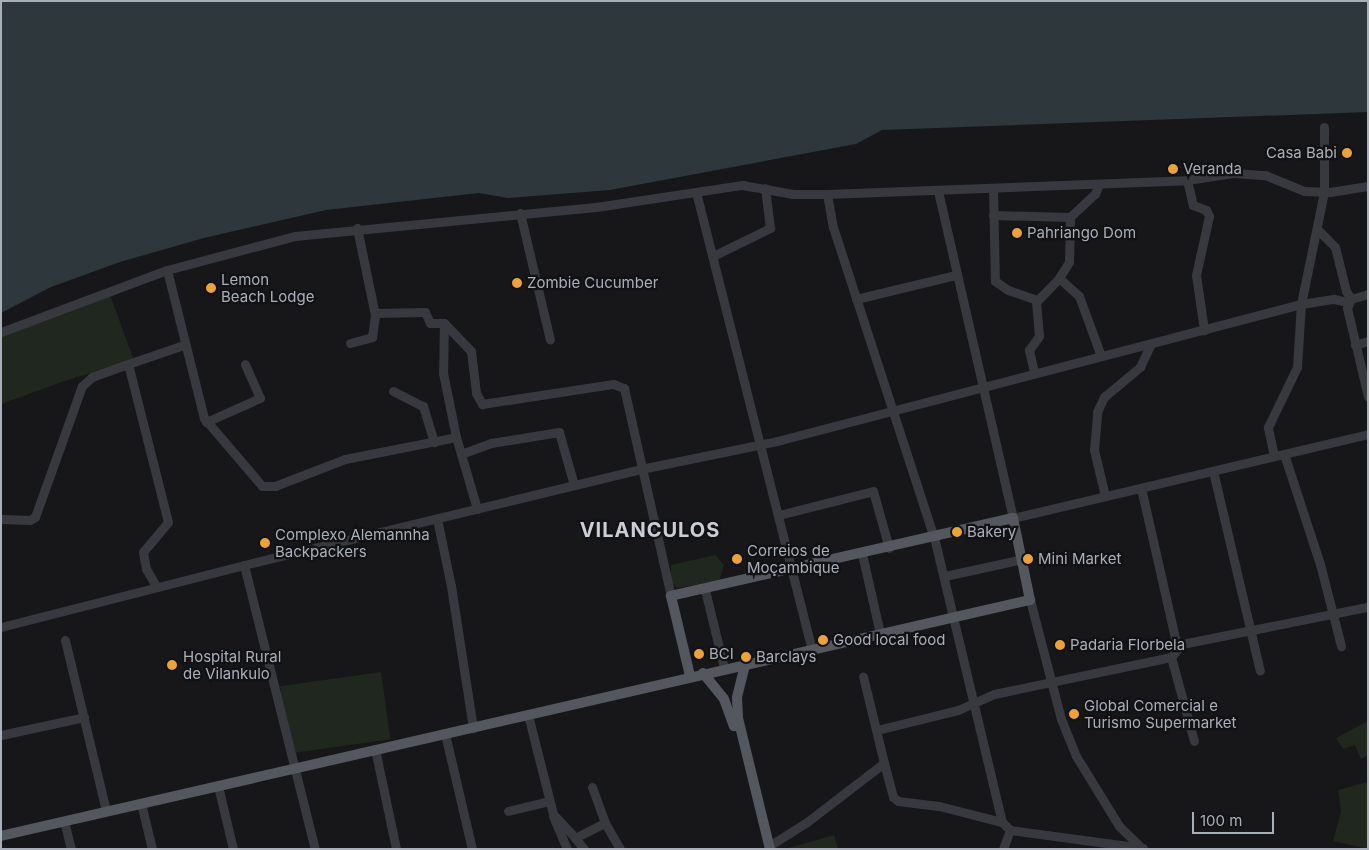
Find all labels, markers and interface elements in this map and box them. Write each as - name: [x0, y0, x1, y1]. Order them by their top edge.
- place label: Casa Babi: [1266, 144, 1337, 162]
- marker: Casa Babi: [1341, 147, 1353, 159]
- place label: Veranda: [1183, 160, 1242, 178]
- marker: Veranda: [1167, 163, 1179, 175]
- place label: Pahriango Dom: [1027, 224, 1136, 242]
- marker: Pahriango Dom: [1011, 227, 1023, 239]
- place label: Lemon Beach Lodge: [221, 270, 314, 305]
- place label: Zombie Cucumber: [527, 274, 658, 292]
- marker: Zombie Cucumber: [511, 277, 523, 289]
- marker: Lemon Beach Lodge: [205, 282, 217, 294]
- district label: VILANCULOS: [578, 518, 722, 542]
- place label: Bakery: [967, 523, 1016, 541]
- place label: Complexo Alemannha Backpackers: [275, 525, 430, 560]
- marker: Bakery: [951, 526, 963, 538]
- marker: Complexo Alemannha Backpackers: [259, 537, 271, 549]
- place label: Correios de Moçambique: [747, 541, 839, 576]
- place label: Mini Market: [1038, 550, 1121, 568]
- marker: Correios de Moçambique: [731, 553, 743, 565]
- marker: Mini Market: [1022, 553, 1034, 565]
- place label: Good local food: [833, 631, 945, 649]
- marker: Good local food: [817, 634, 829, 646]
- place label: Padaria Florbela: [1070, 636, 1185, 654]
- marker: Padaria Florbela: [1054, 639, 1066, 651]
- place label: BCI: [709, 645, 734, 663]
- place label: Hospital Rural de Vilankulo: [183, 647, 281, 682]
- marker: BCI: [693, 648, 705, 660]
- place label: Barclays: [756, 648, 816, 666]
- marker: Barclays: [740, 651, 752, 663]
- marker: Hospital Rural de Vilankulo: [165, 658, 179, 672]
- place label: Global Comercial e Turismo Supermarket: [1084, 696, 1237, 731]
- marker: Global Comercial e Turismo Supermarket: [1068, 708, 1080, 720]
- scale bar: [1194, 802, 1276, 834]
- text: 100 m: [1200, 811, 1242, 830]

